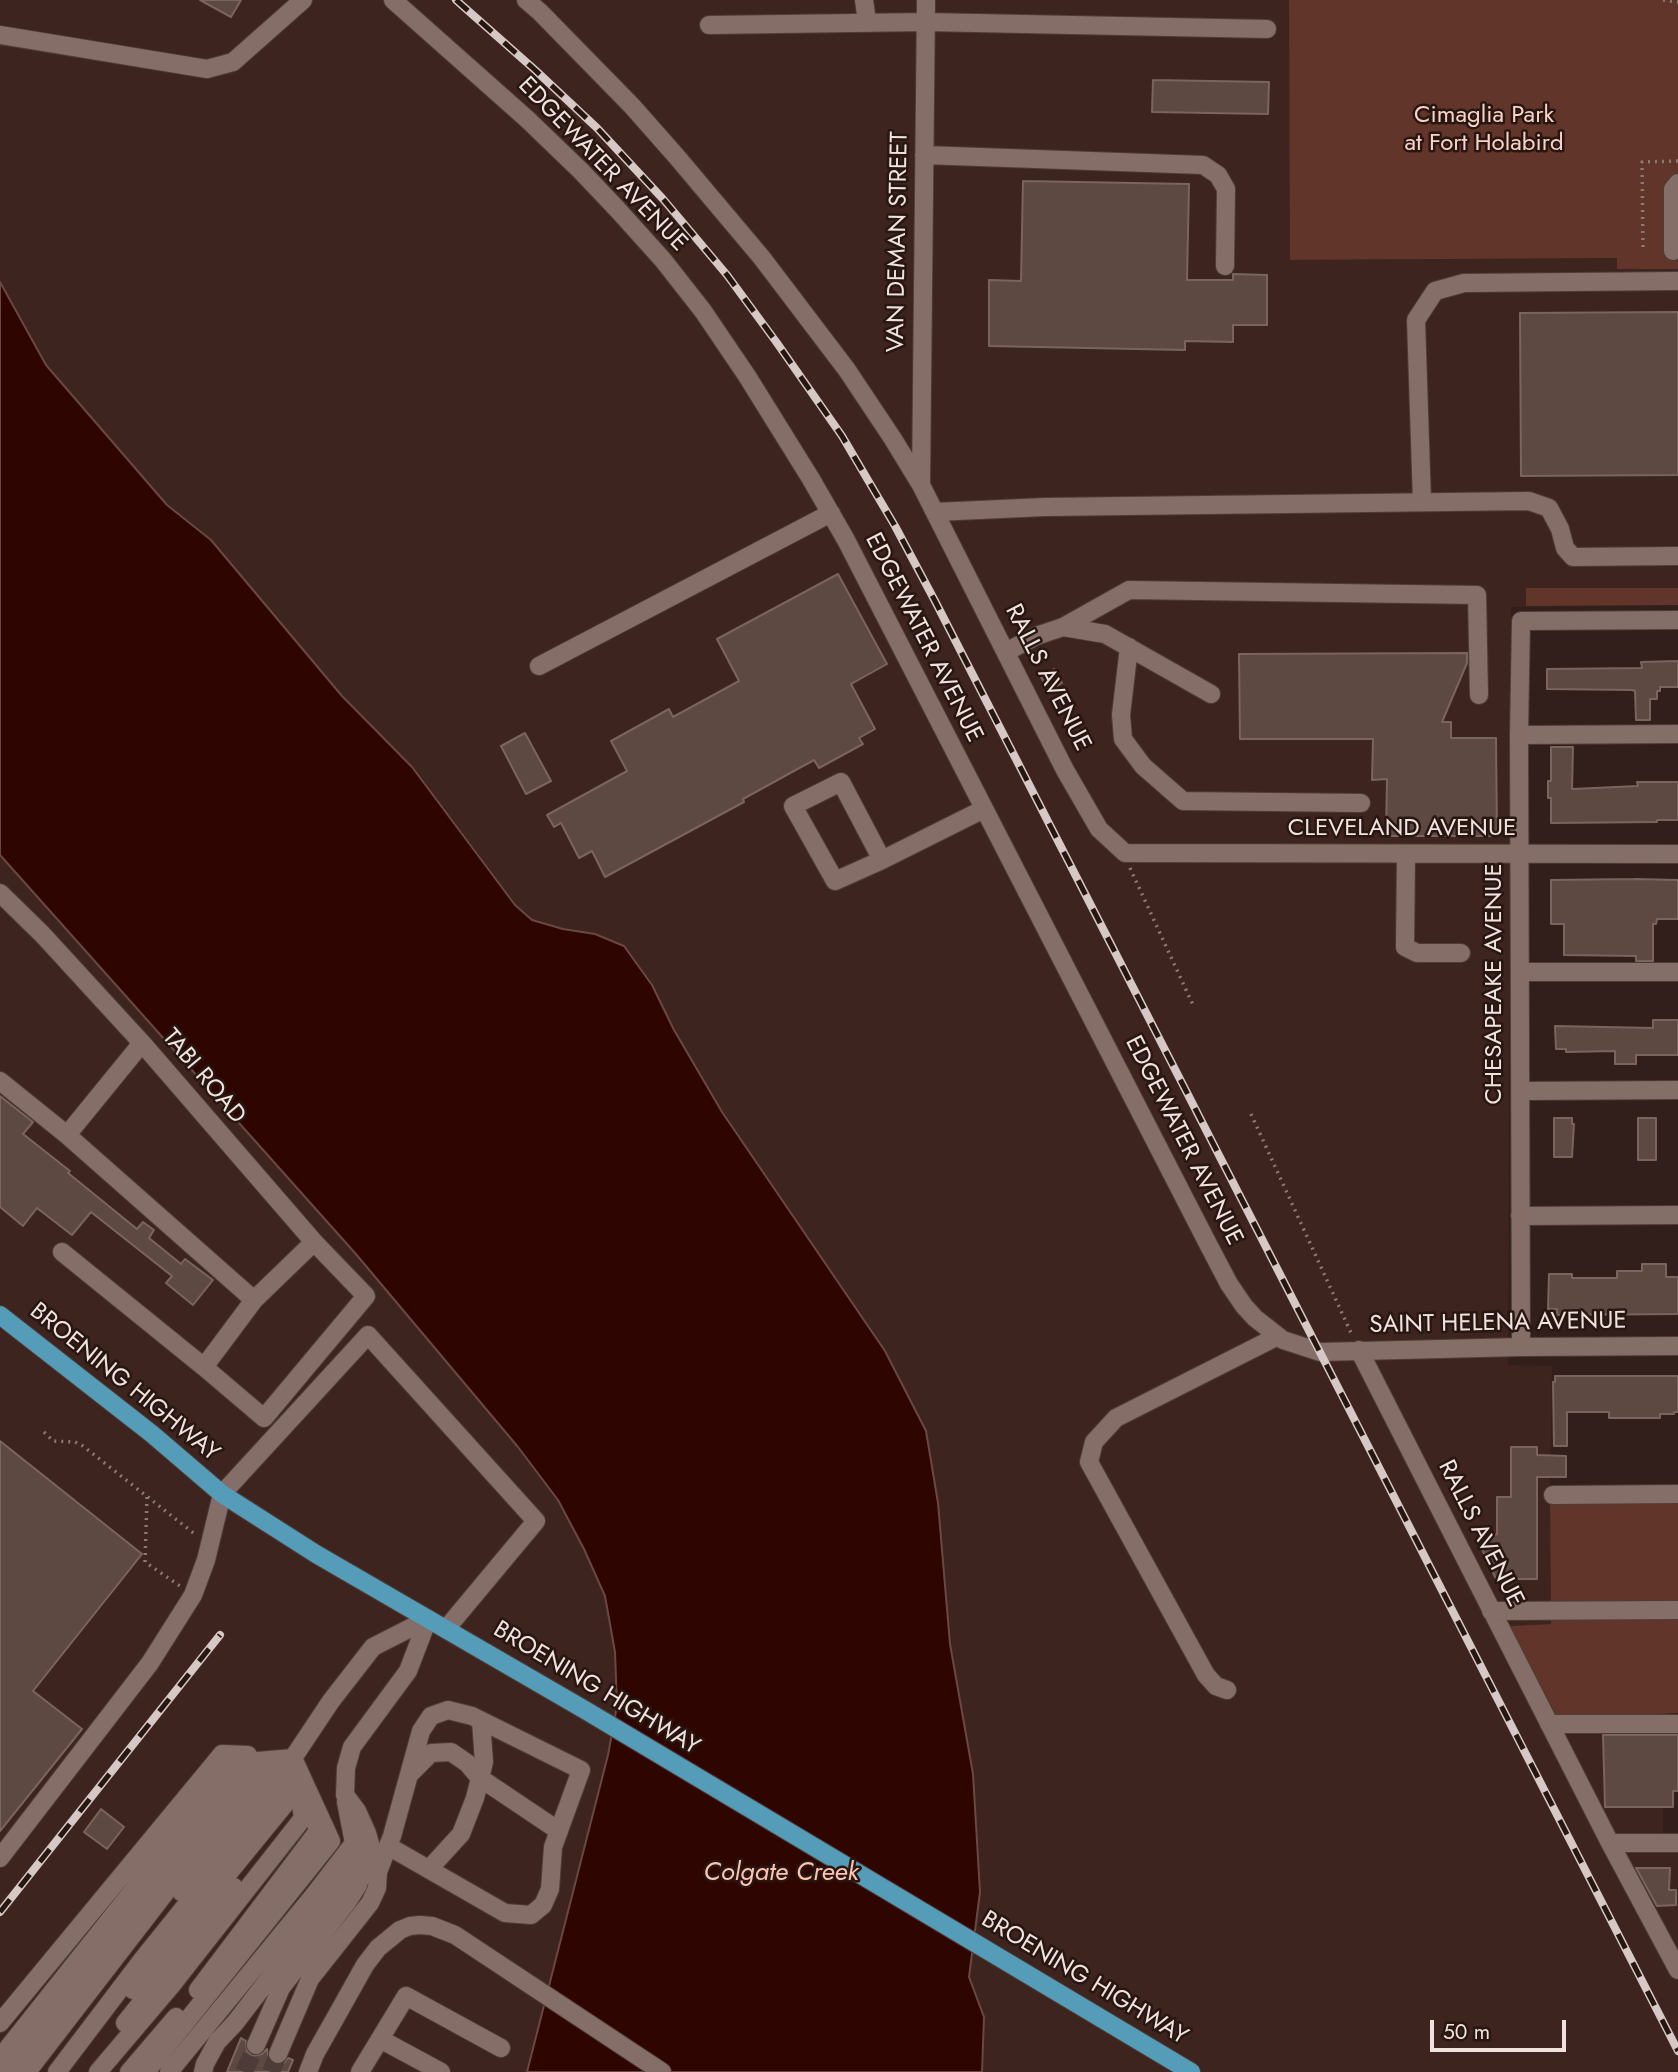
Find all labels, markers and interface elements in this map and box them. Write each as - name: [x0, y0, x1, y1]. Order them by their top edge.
- street label: EDGEWATER AVENUE: [511, 72, 693, 258]
- park label: Cimaglia Park at Fort Holabird: [1404, 102, 1564, 158]
- street label: VAN DEMAN STREET: [883, 131, 915, 353]
- street label: EDGEWATER AVENUE: [858, 528, 988, 748]
- street label: RALLS AVENUE: [998, 600, 1096, 756]
- street label: CLEVELAND AVENUE: [1288, 815, 1516, 843]
- street label: CHESAPEAKE AVENUE: [1481, 863, 1509, 1105]
- street label: TABI ROAD: [155, 1024, 251, 1130]
- street label: EDGEWATER AVENUE: [1118, 1031, 1248, 1251]
- street label: BROENING HIGHWAY: [23, 1298, 225, 1468]
- street label: SAINT HELENA AVENUE: [1369, 1307, 1627, 1341]
- street label: RALLS AVENUE: [1431, 1456, 1529, 1612]
- street label: BROENING HIGHWAY: [488, 1616, 704, 1762]
- water label: Colgate Creek: [703, 1858, 859, 1890]
- street label: BROENING HIGHWAY: [976, 1906, 1192, 2052]
- scale bar: [1433, 2006, 1570, 2050]
- text: 50 m: [1443, 2017, 1490, 2047]

